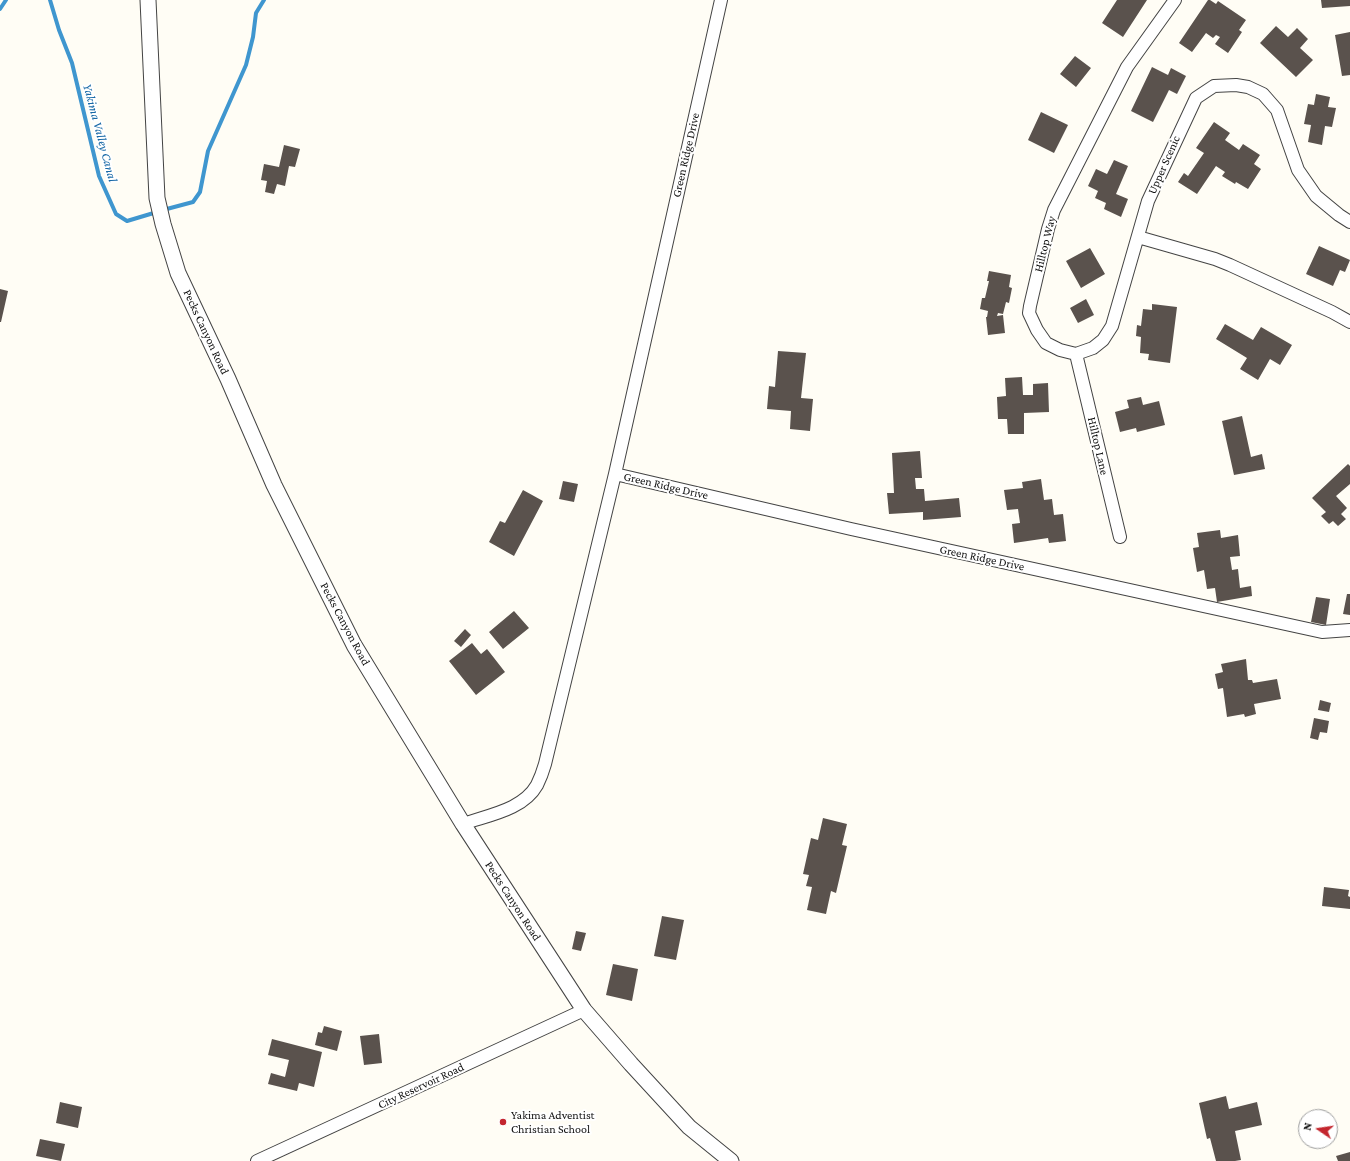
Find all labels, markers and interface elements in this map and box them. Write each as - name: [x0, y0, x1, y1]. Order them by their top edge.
- water label: Yakima Valley Canal: [79, 82, 121, 184]
- street label: Green Ridge Drive: [669, 111, 703, 199]
- street label: Upper Scenic: [1145, 134, 1183, 196]
- street label: Hilltop Way: [1031, 215, 1059, 273]
- street label: Pecks Canyon Road: [180, 287, 232, 377]
- street label: Hilltop Lane: [1084, 416, 1112, 476]
- street label: Green Ridge Drive: [622, 469, 710, 503]
- street label: Green Ridge Drive: [938, 542, 1026, 574]
- street label: Pecks Canyon Road: [317, 580, 373, 668]
- street label: Pecks Canyon Road: [482, 858, 544, 944]
- street label: City Reservoir Road: [376, 1060, 466, 1112]
- place label: Yakima Adventist Christian School: [511, 1108, 595, 1136]
- north arrow: [1298, 1109, 1338, 1149]
- marker: Yakima Adventist Christian School: [498, 1117, 508, 1127]
- text: N: [1301, 1122, 1314, 1132]

